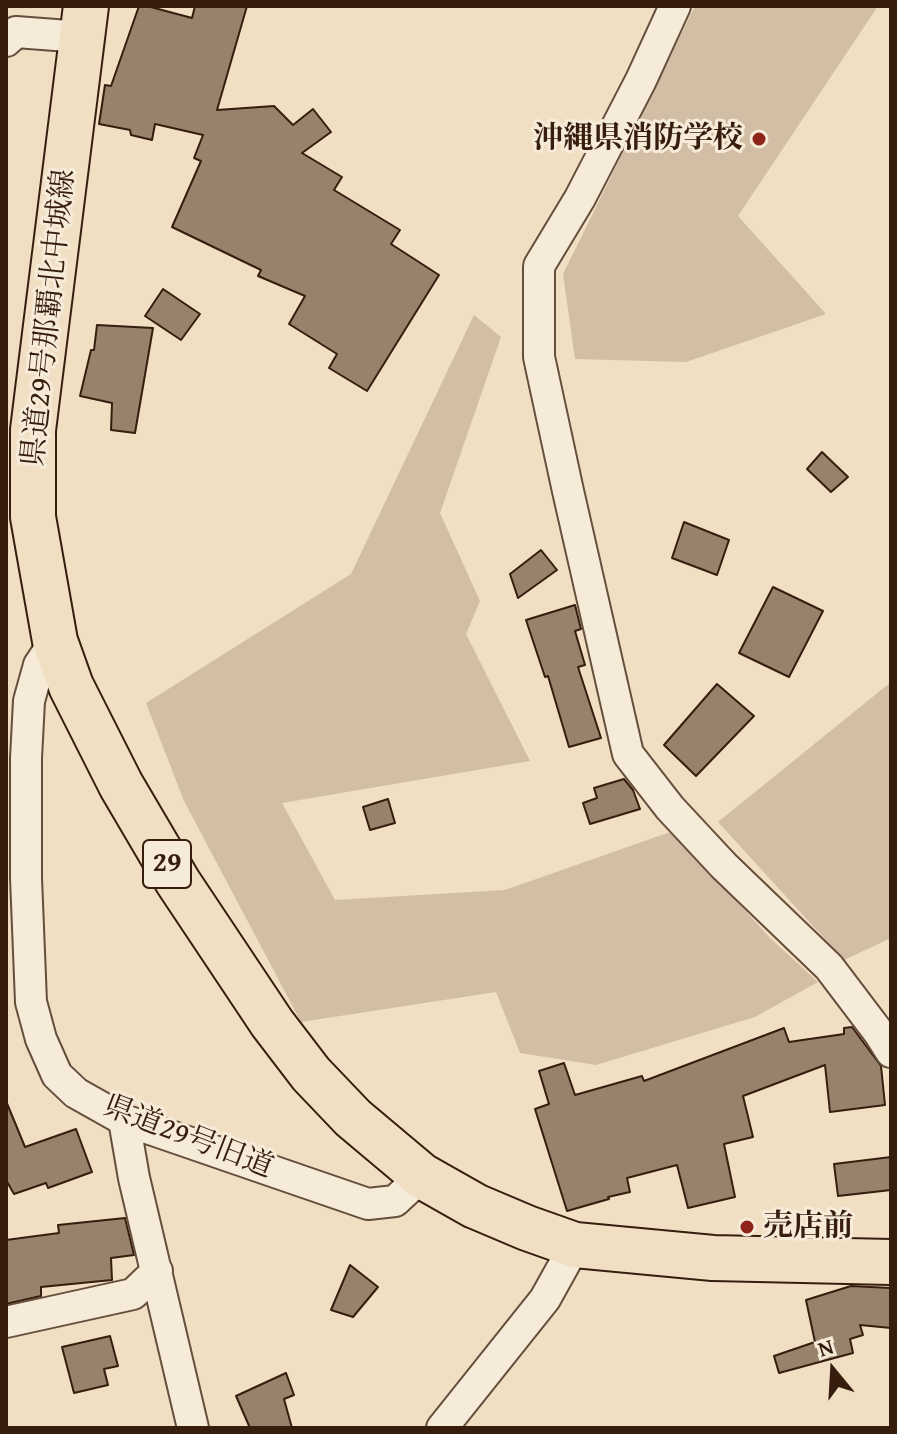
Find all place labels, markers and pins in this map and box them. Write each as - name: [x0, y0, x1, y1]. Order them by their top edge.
- place label: 沖縄県消防学校: [533, 121, 743, 157]
- marker: 沖縄県消防学校: [750, 130, 768, 148]
- place label: 売店前: [763, 1209, 853, 1245]
- marker: 売店前: [738, 1218, 756, 1236]

